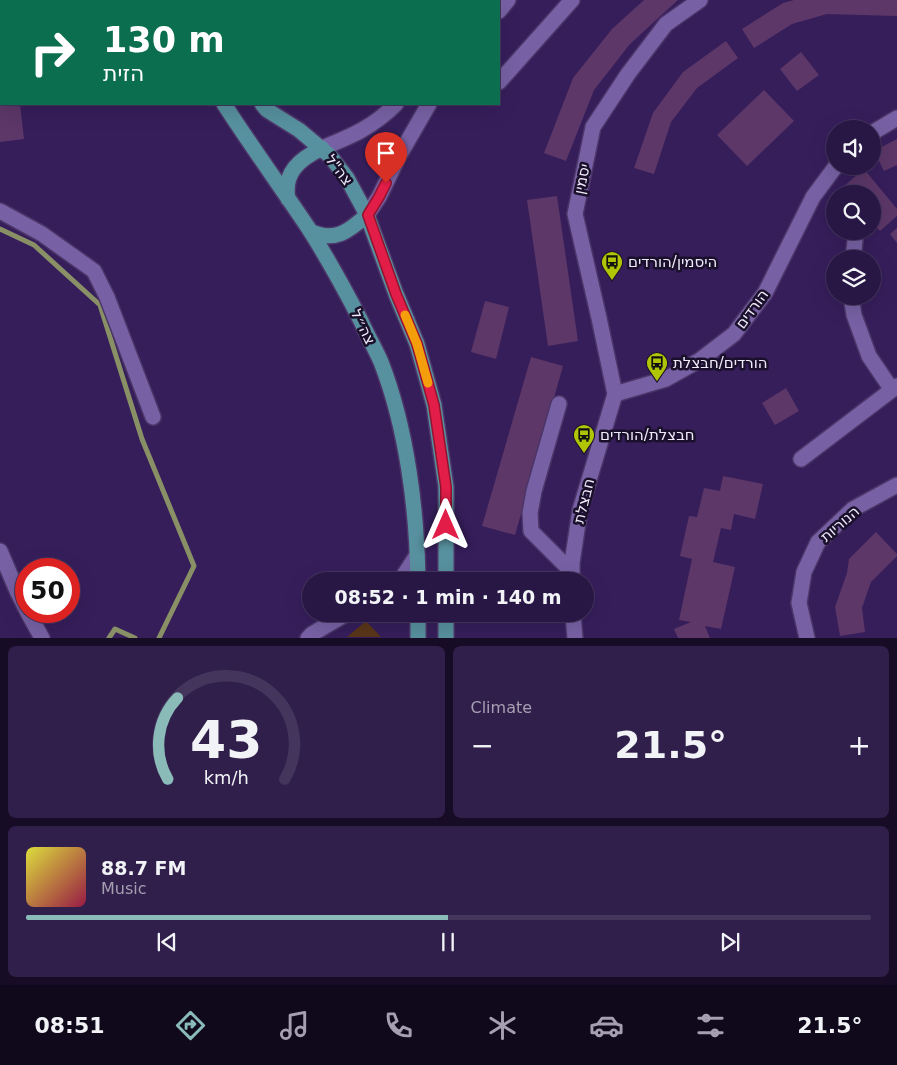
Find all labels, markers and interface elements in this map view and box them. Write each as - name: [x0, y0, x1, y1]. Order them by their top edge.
- icon: right: [20, 20, 85, 85]
- text: 130 m: [103, 20, 225, 60]
- text: הזית: [103, 61, 144, 86]
- map controls: [826, 120, 881, 305]
- button: sound: [826, 120, 881, 175]
- pin: [365, 132, 407, 183]
- icon: arrive: [372, 139, 400, 167]
- street label: צה"ל: [322, 151, 356, 189]
- street label: יסמין: [570, 162, 594, 196]
- button: search: [826, 185, 881, 240]
- bus stop icon: היסמין/הורדים: [600, 250, 624, 281]
- button: layers: [826, 250, 881, 305]
- place label: היסמין/הורדים: [628, 253, 717, 271]
- street label: הורדים: [732, 286, 772, 332]
- street label: צה״ל: [347, 306, 379, 348]
- bus stop icon: הורדים/חבצלת: [645, 351, 669, 382]
- place label: הורדים/חבצלת: [673, 354, 768, 372]
- bus stop icon: חבצלת/הורדים: [572, 423, 596, 454]
- place label: חבצלת/הורדים: [600, 426, 695, 444]
- street label: חבצלת: [570, 477, 598, 525]
- position arrow: [419, 498, 471, 550]
- street label: הנוריות: [817, 502, 863, 546]
- speed limit sign: 50: [15, 558, 80, 623]
- text: 08:52 · 1 min · 140 m: [334, 586, 562, 608]
- text: Climate: [471, 698, 532, 717]
- text: 43: [190, 710, 262, 770]
- text: 21.5°: [614, 723, 727, 767]
- text: −: [471, 729, 494, 762]
- text: +: [848, 729, 871, 762]
- text: km/h: [204, 767, 249, 788]
- text: 88.7 FM: [101, 857, 186, 879]
- text: Music: [101, 879, 147, 898]
- icon: previous: [153, 928, 181, 956]
- icon: pause: [434, 928, 462, 956]
- icon: next: [716, 928, 744, 956]
- icon: directions: [173, 1008, 208, 1043]
- icon: music: [277, 1008, 312, 1043]
- icon: phone: [381, 1008, 416, 1043]
- icon: climate: [485, 1008, 520, 1043]
- icon: car: [589, 1008, 624, 1043]
- icon: filters: [693, 1008, 728, 1043]
- text: 08:51: [34, 1013, 105, 1038]
- text: 21.5°: [797, 1013, 862, 1038]

